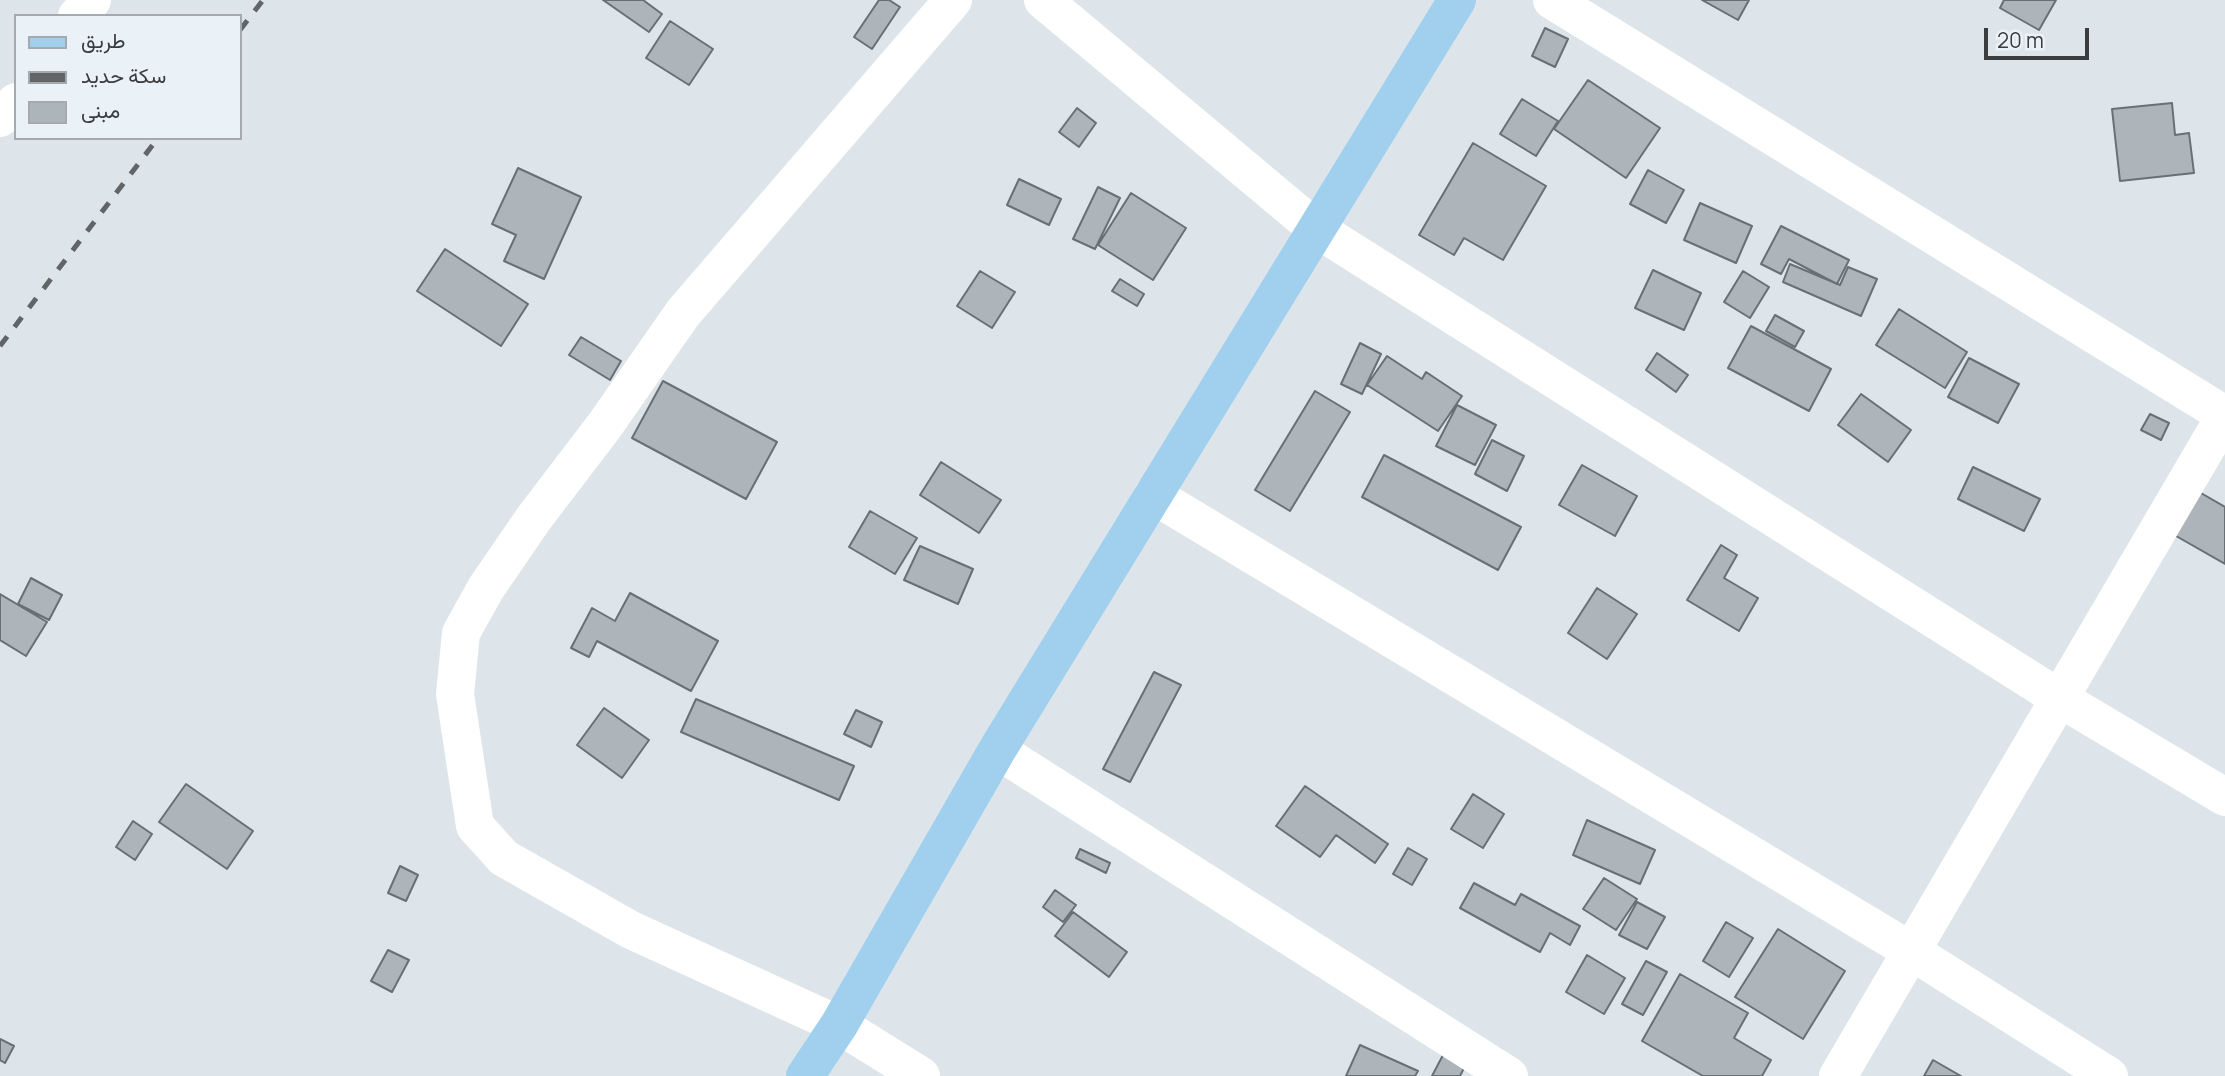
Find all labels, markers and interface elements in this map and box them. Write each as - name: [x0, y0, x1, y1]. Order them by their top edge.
- legend: [14, 14, 242, 140]
- scale bar: [1987, 14, 2092, 58]
- text: طريق: [81, 26, 126, 54]
- text: 20 m: [1997, 26, 2044, 54]
- text: سكة حديد: [81, 61, 166, 89]
- text: مبنى: [81, 96, 120, 124]

